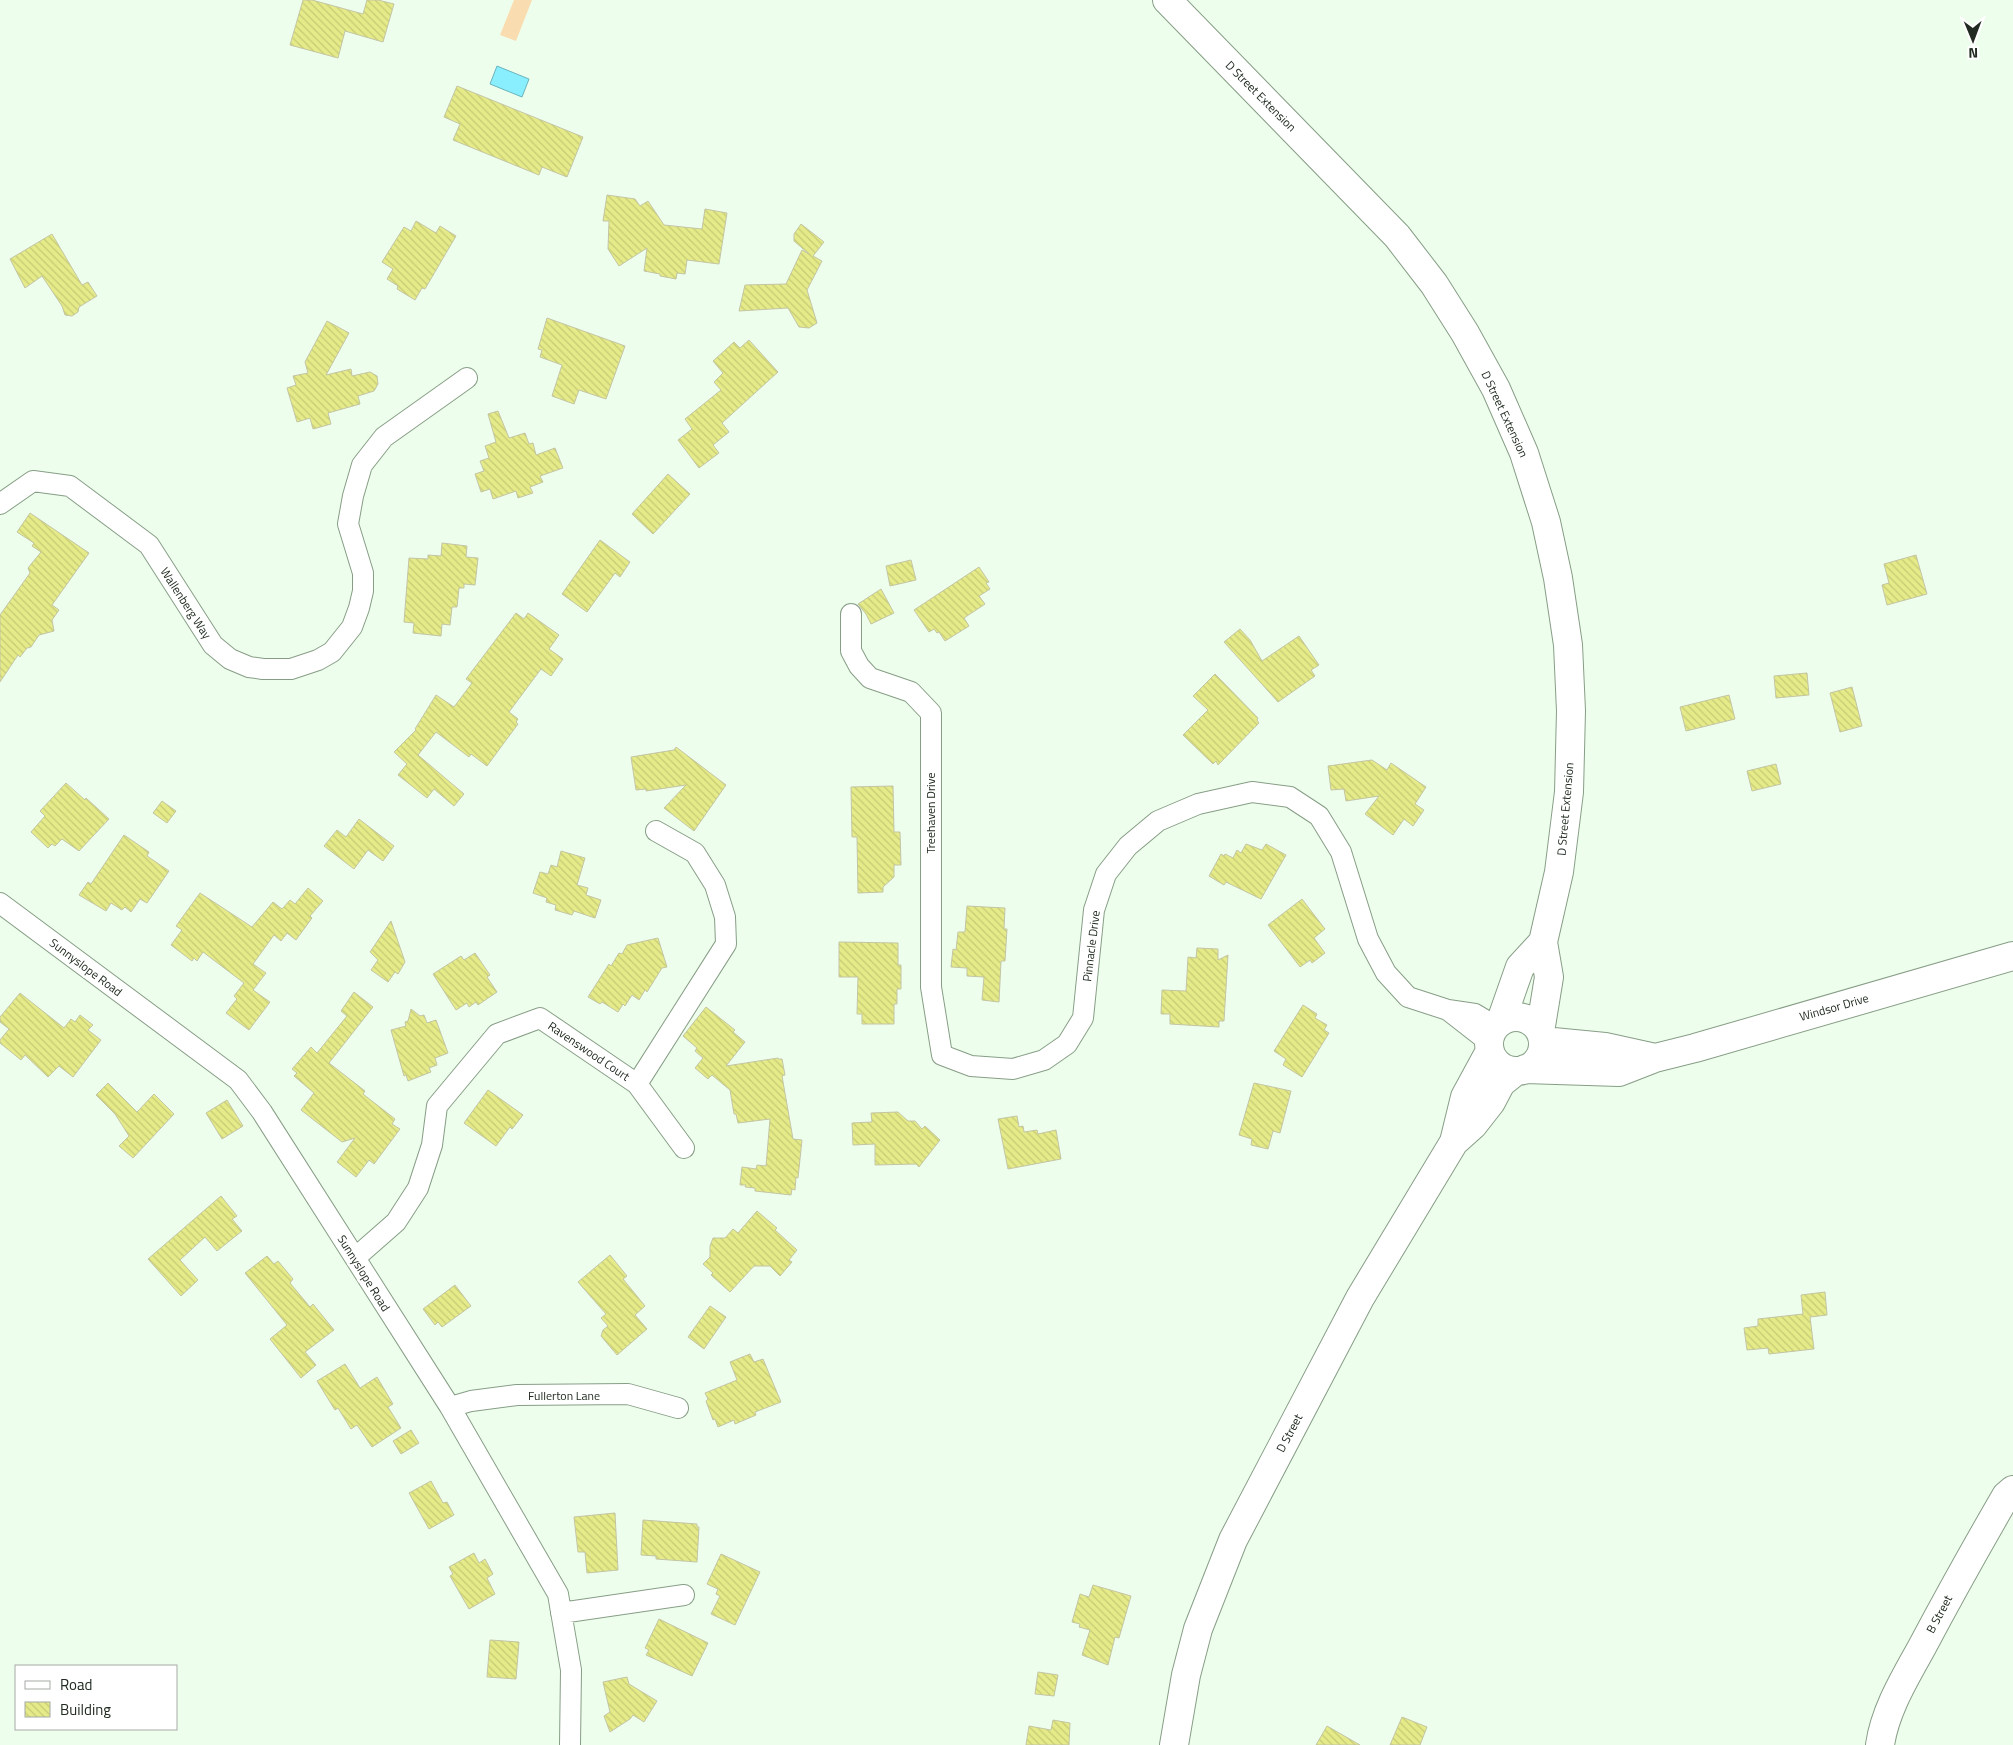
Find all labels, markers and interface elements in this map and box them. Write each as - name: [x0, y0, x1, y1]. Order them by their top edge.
- north arrow: [1948, 15, 1998, 65]
- text: N: [1968, 43, 1978, 64]
- street label: D Street Extension: [1221, 56, 1301, 136]
- street label: D Street Extension: [1477, 368, 1533, 460]
- street label: Wallenberg Way: [156, 563, 216, 643]
- street label: D Street Extension: [1551, 761, 1579, 857]
- street label: Treehaven Drive: [921, 773, 940, 853]
- street label: Pinnacle Drive: [1077, 909, 1105, 983]
- street label: Sunnyslope Road: [45, 933, 127, 1001]
- street label: Windsor Drive: [1797, 988, 1871, 1026]
- street label: Ravenswood Court: [544, 1016, 634, 1086]
- street label: Sunnyslope Road: [333, 1231, 395, 1315]
- street label: Fullerton Lane: [528, 1386, 600, 1405]
- street label: D Street: [1271, 1410, 1307, 1456]
- street label: B Street: [1921, 1591, 1957, 1637]
- legend: [15, 1665, 178, 1730]
- text: Road: [60, 1673, 92, 1696]
- text: Building: [60, 1698, 111, 1721]

